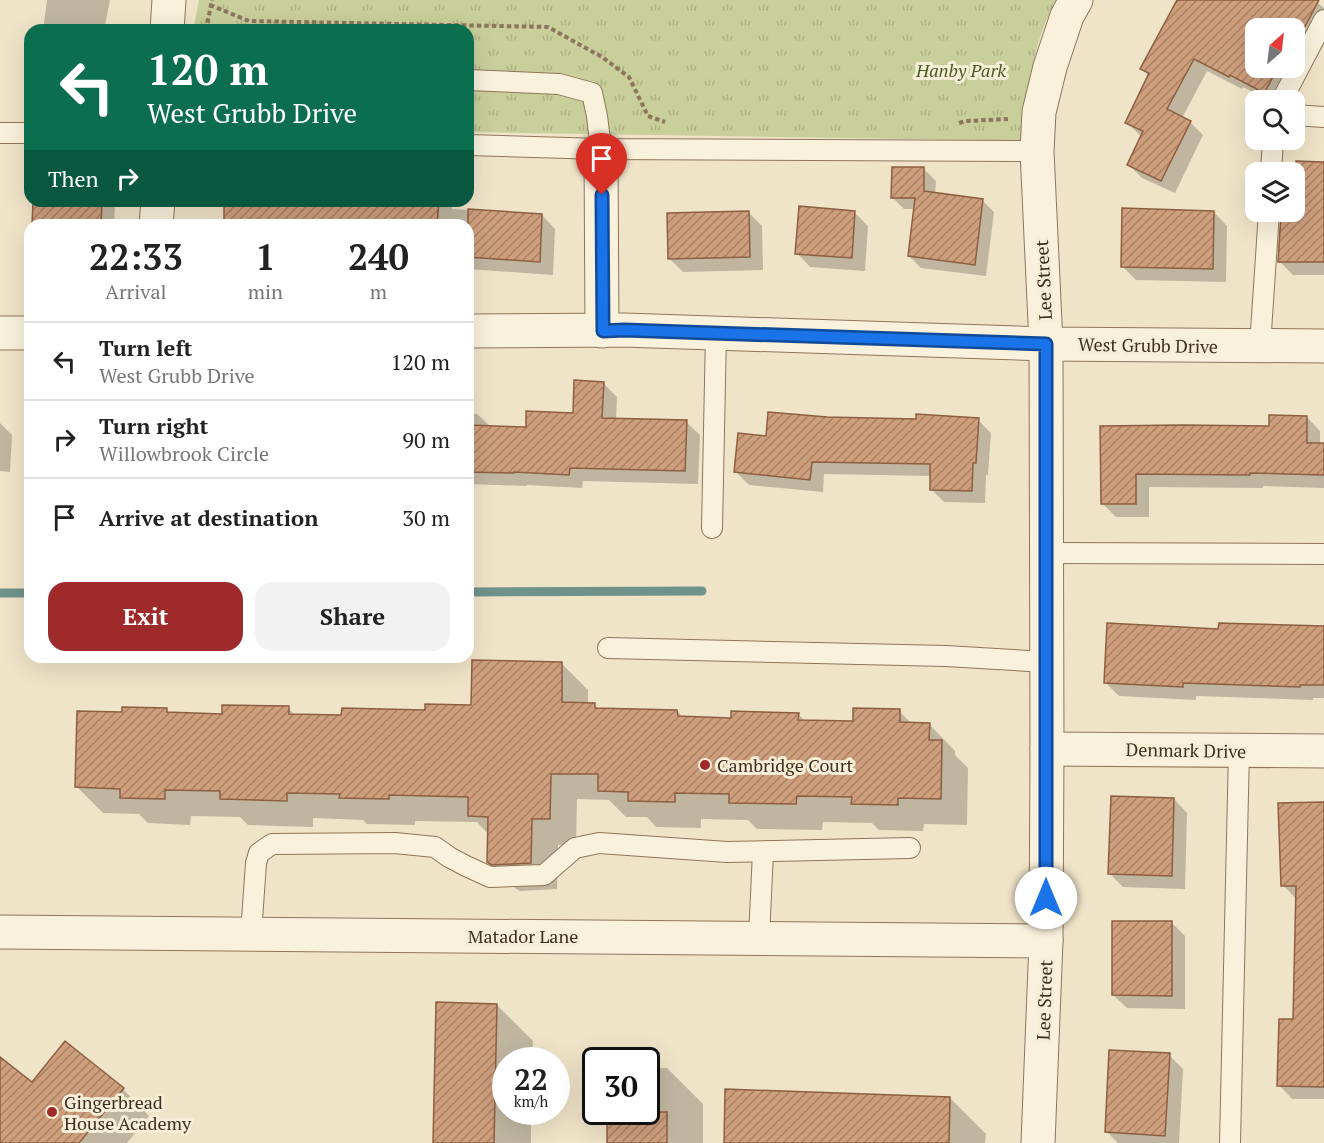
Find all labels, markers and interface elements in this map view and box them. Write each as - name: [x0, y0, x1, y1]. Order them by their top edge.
- north arrow: [1245, 18, 1305, 78]
- map controls: [1245, 18, 1305, 222]
- text: 120 m: [147, 41, 268, 97]
- icon: left: [48, 48, 126, 126]
- park label: Hanby Park: [915, 58, 1006, 82]
- button: search: [1245, 90, 1305, 150]
- text: West Grubb Drive: [147, 95, 357, 131]
- pin: [576, 133, 627, 195]
- icon: arrive: [585, 142, 618, 175]
- icon: right: [111, 162, 144, 195]
- button: layers: [1245, 162, 1305, 222]
- text: Then: [48, 164, 99, 193]
- text: 22:33: [89, 233, 183, 280]
- text: 1: [255, 233, 276, 280]
- text: 240: [348, 233, 409, 280]
- street label: Lee Street: [1029, 239, 1057, 321]
- text: Arrival: [105, 278, 167, 305]
- text: min: [248, 278, 283, 305]
- text: m: [370, 278, 387, 305]
- street label: West Grubb Drive: [1078, 332, 1218, 358]
- text: Turn left: [99, 333, 192, 362]
- icon: left: [48, 345, 81, 378]
- text: 120 m: [390, 347, 450, 376]
- text: West Grubb Drive: [99, 362, 255, 389]
- text: Turn right: [99, 411, 208, 440]
- icon: right: [48, 423, 81, 456]
- text: 90 m: [402, 425, 450, 454]
- text: Willowbrook Circle: [99, 440, 269, 467]
- icon: arrive: [48, 501, 81, 534]
- text: Arrive at destination: [99, 503, 318, 532]
- text: 30 m: [402, 503, 450, 532]
- button: Exit: [48, 582, 243, 651]
- button: Share: [255, 582, 450, 651]
- street label: Denmark Drive: [1125, 737, 1247, 763]
- place label: Cambridge Court: [717, 753, 854, 777]
- marker: Cambridge Court: [698, 758, 712, 772]
- position arrow: [1014, 866, 1078, 930]
- street label: Matador Lane: [468, 924, 578, 948]
- street label: Lee Street: [1031, 959, 1057, 1041]
- speed limit sign: 30: [582, 1047, 660, 1125]
- text: 22: [514, 1059, 548, 1099]
- place label: Gingerbread House Academy: [64, 1090, 192, 1135]
- text: km/h: [514, 1091, 548, 1111]
- marker: Gingerbread House Academy: [45, 1105, 59, 1119]

